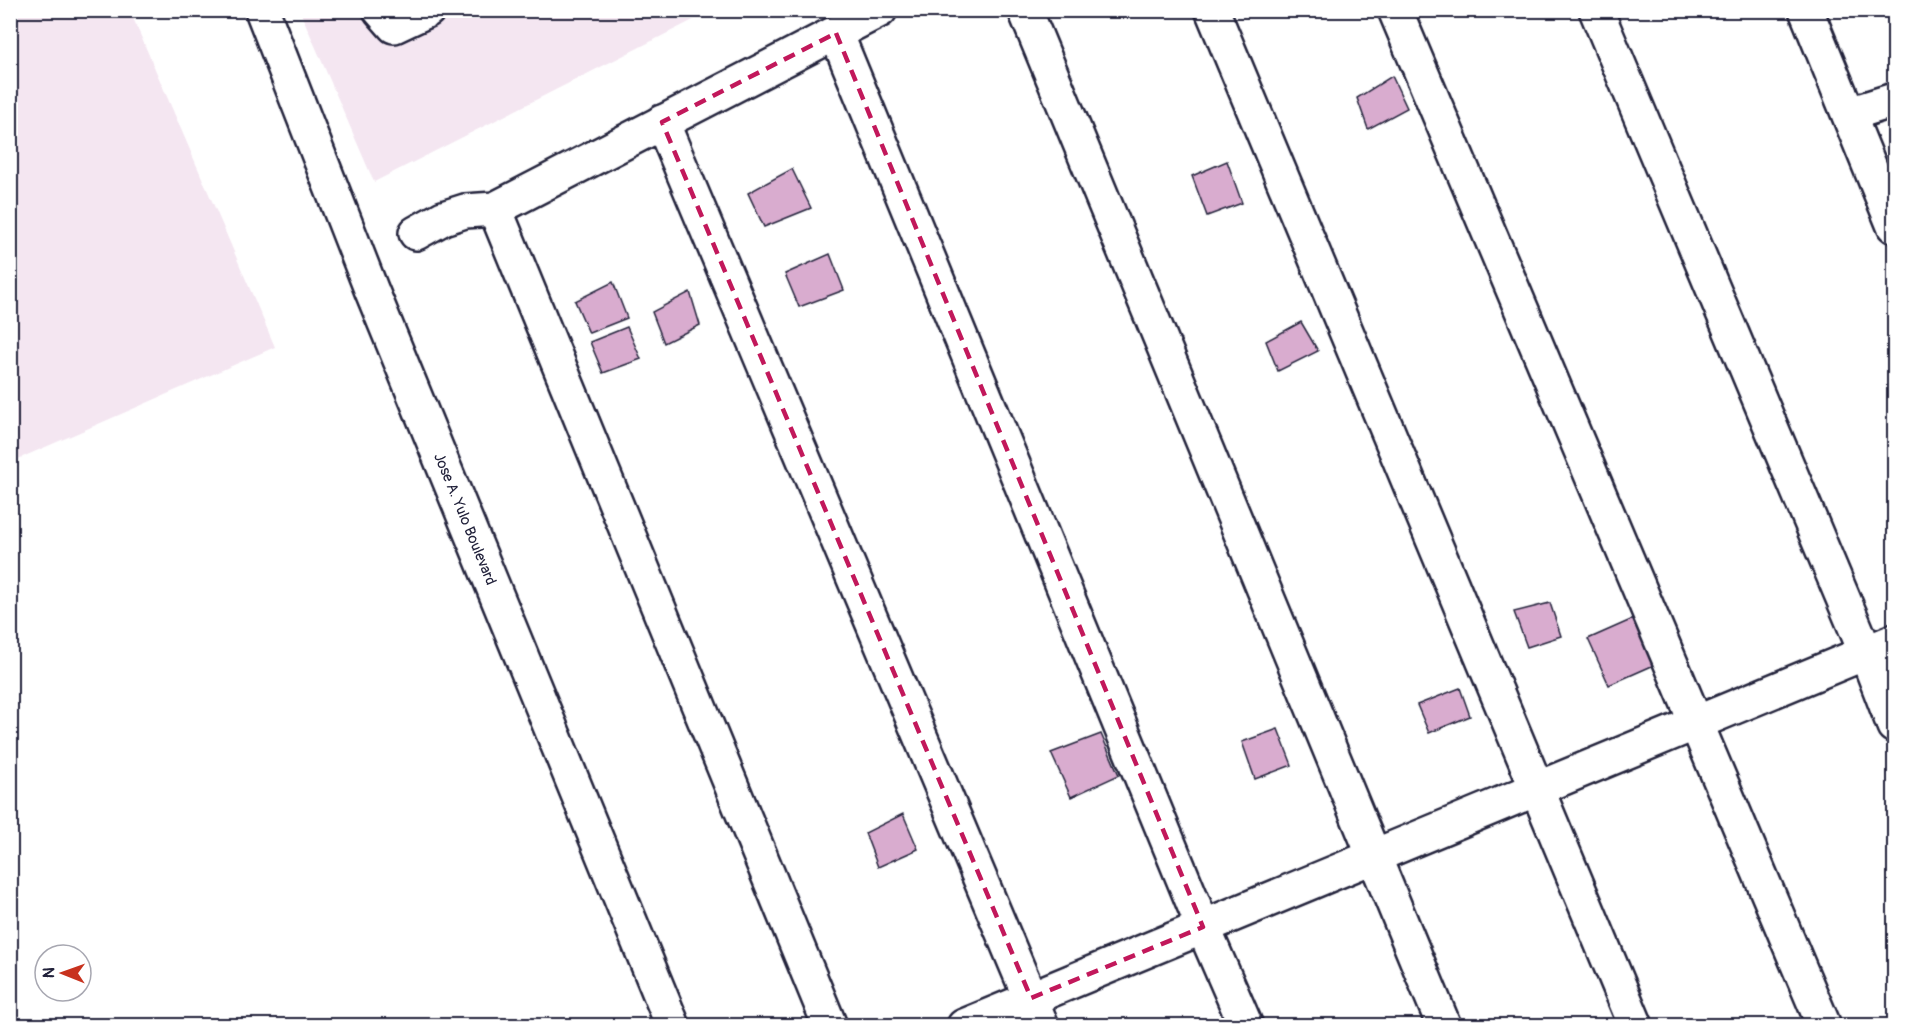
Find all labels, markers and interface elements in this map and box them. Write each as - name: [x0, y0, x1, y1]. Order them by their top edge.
- street label: Jose A. Yulo Boulevard: [430, 450, 501, 588]
- north arrow: [33, 943, 93, 1003]
- text: N: [39, 967, 59, 978]

